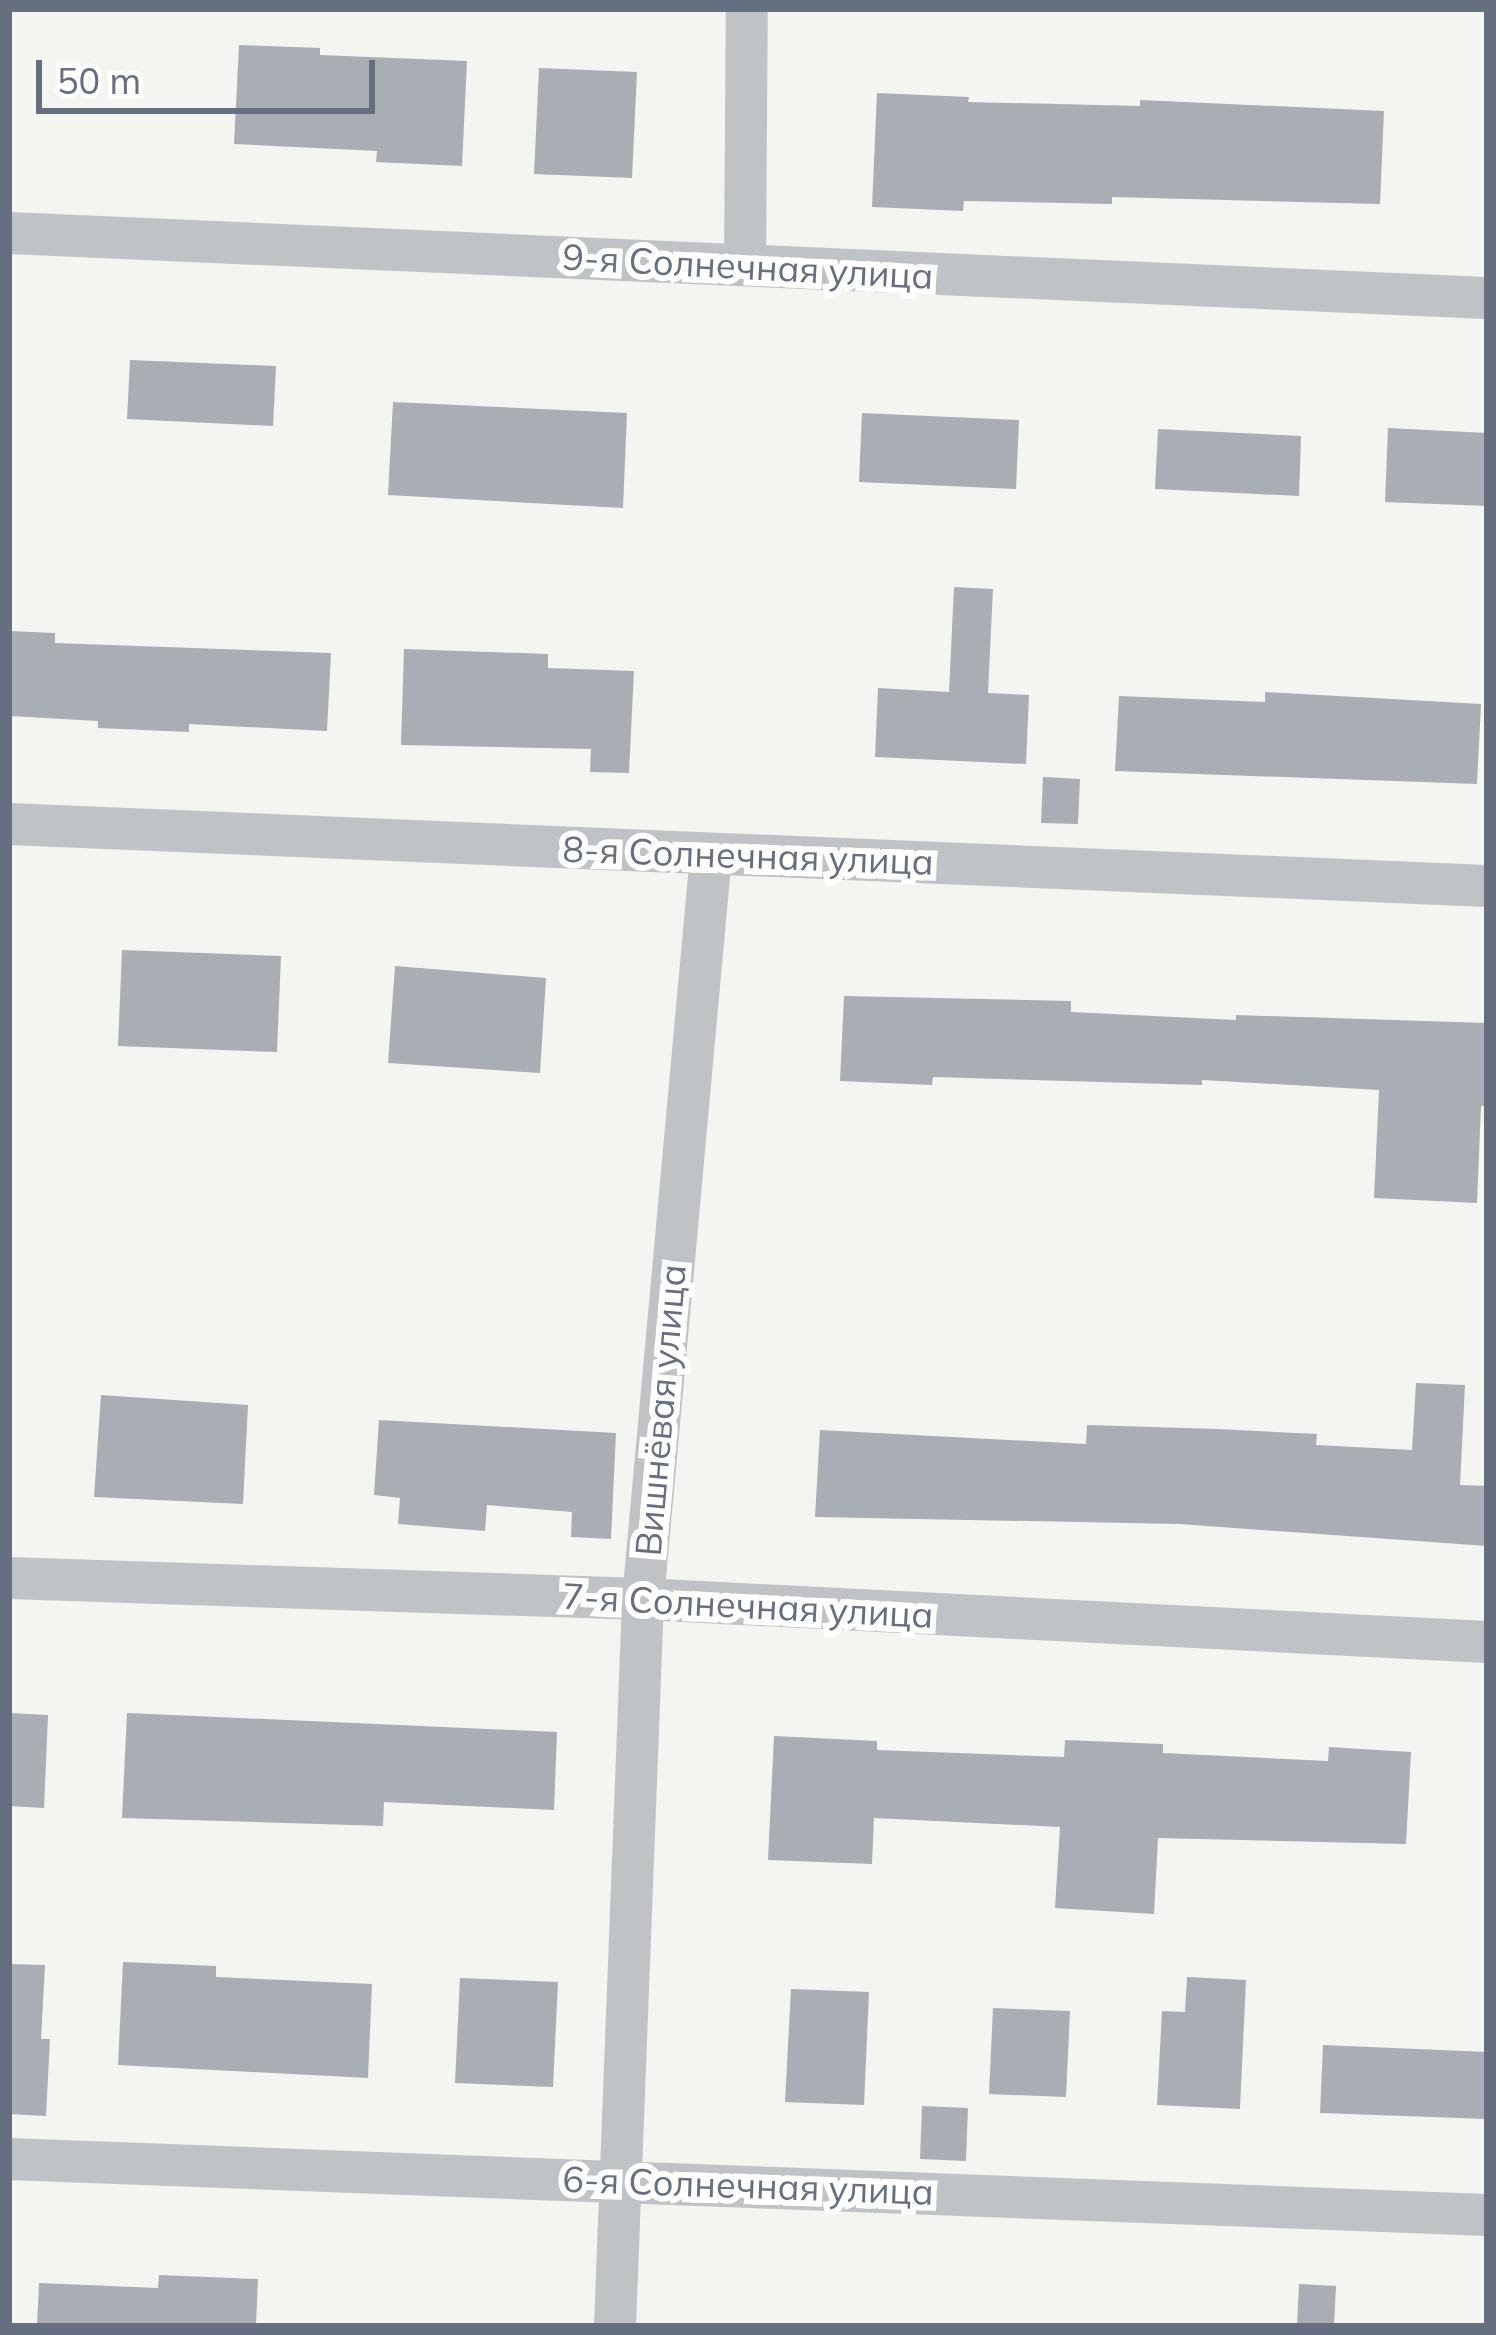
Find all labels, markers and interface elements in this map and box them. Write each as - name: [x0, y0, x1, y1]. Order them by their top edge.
- scale bar: [42, 36, 381, 110]
- text: 50 m: [57, 58, 141, 103]
- street label: 9-я Солнечная улица: [561, 235, 935, 297]
- street label: 8-я Солнечная улица: [562, 827, 934, 883]
- street label: Вишнёвая улица: [626, 1262, 694, 1558]
- street label: 7-я Солнечная улица: [561, 1574, 935, 1636]
- street label: 6-я Солнечная улица: [562, 2157, 934, 2213]

